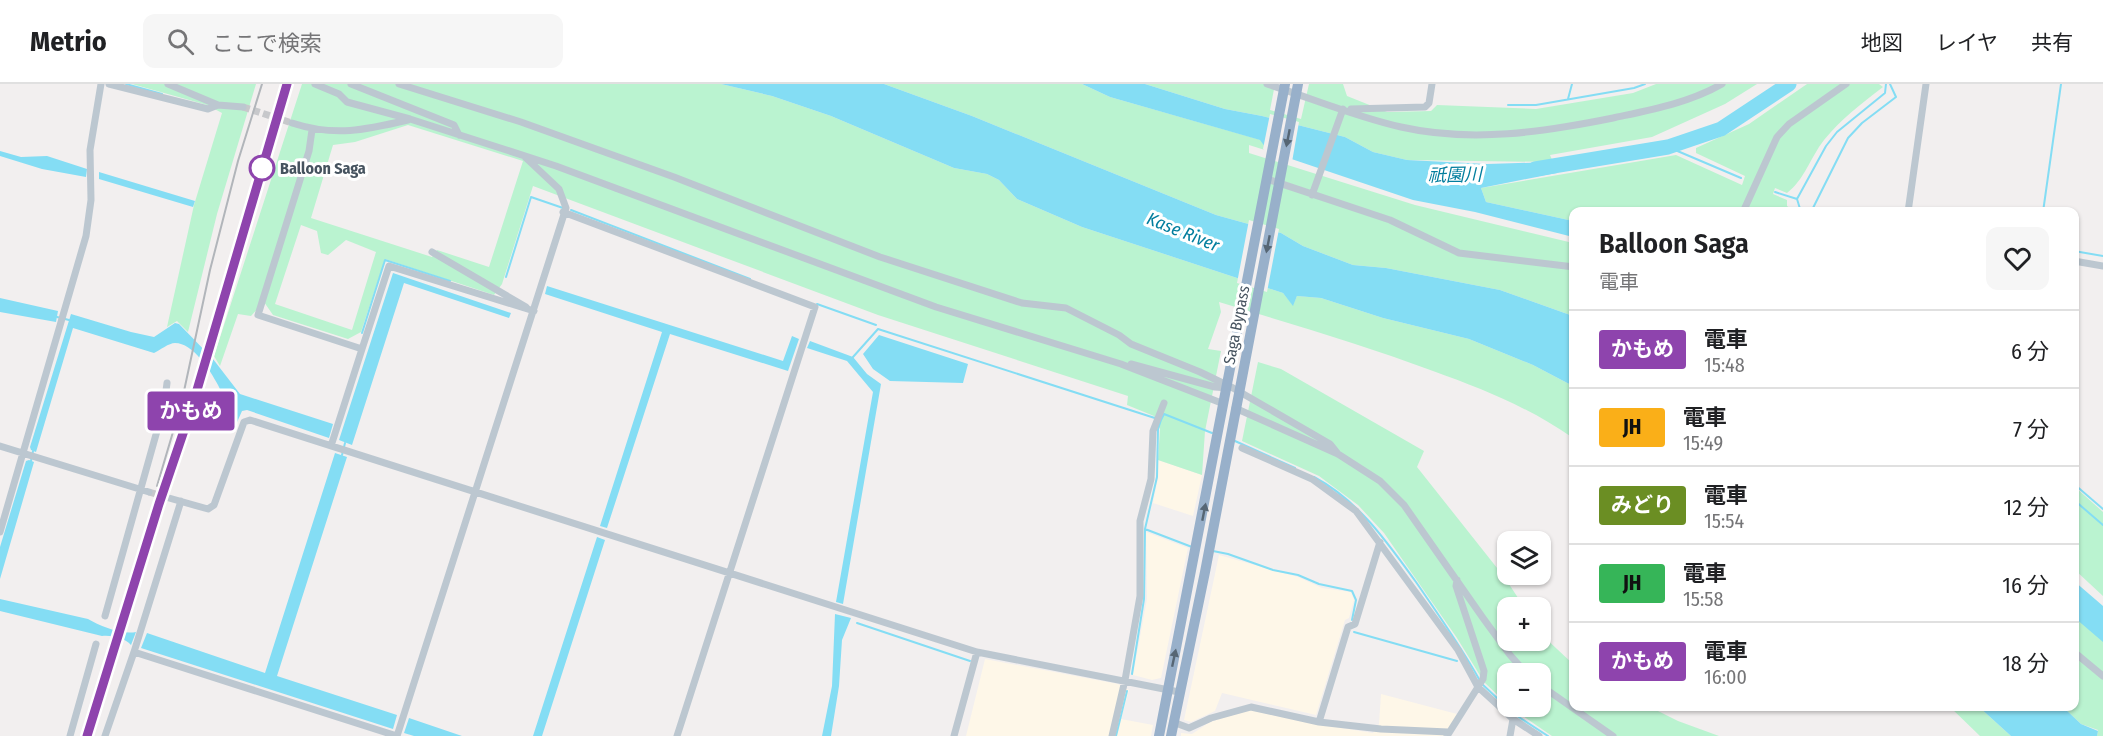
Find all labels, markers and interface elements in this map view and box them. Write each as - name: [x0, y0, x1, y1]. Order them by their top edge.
- search box: [143, 14, 563, 68]
- text: Metrio: [30, 25, 107, 58]
- icon: search: [164, 25, 197, 58]
- text: ここで検索: [212, 30, 322, 57]
- text: 地図: [1861, 30, 1903, 56]
- text: レイヤ: [1936, 30, 1998, 56]
- text: 共有: [2031, 30, 2073, 56]
- one-way arrow: [1283, 129, 1292, 148]
- marker: Balloon Saga: [249, 155, 275, 181]
- place label: Balloon Saga: [280, 159, 366, 178]
- water label: 祇園川: [1428, 163, 1484, 186]
- water label: Kase River: [1144, 208, 1223, 257]
- text: Balloon Saga: [1599, 227, 1749, 260]
- button: heart: [1986, 227, 2049, 290]
- one-way arrow: [1263, 234, 1272, 253]
- text: 電車: [1599, 270, 1639, 294]
- street label: Saga Bypass: [1220, 284, 1253, 366]
- text: 電車: [1704, 326, 1748, 353]
- text: かもめ: [1611, 336, 1674, 362]
- text: 6 分: [2011, 338, 2049, 365]
- text: 15:48: [1704, 353, 1745, 377]
- line badge: かもめ: [156, 392, 225, 430]
- text: かもめ: [160, 398, 223, 424]
- text: 電車: [1683, 404, 1727, 431]
- text: JH: [1623, 414, 1641, 440]
- text: 7 分: [2013, 416, 2049, 443]
- text: 15:49: [1683, 431, 1723, 455]
- text: 電車: [1704, 482, 1748, 509]
- text: みどり: [1611, 492, 1674, 518]
- text: 12 分: [2004, 494, 2049, 521]
- one-way arrow: [1200, 502, 1209, 521]
- text: 15:54: [1704, 509, 1744, 533]
- map controls: [1497, 531, 1551, 717]
- button: layers: [1497, 531, 1551, 585]
- text: 電車: [1683, 560, 1727, 587]
- text: JH: [1623, 570, 1641, 596]
- text: 16 分: [2002, 572, 2049, 599]
- text: 15:58: [1683, 587, 1723, 611]
- button: +: [1497, 597, 1551, 651]
- text: 電車: [1704, 638, 1748, 665]
- one-way arrow: [1170, 648, 1179, 667]
- text: かもめ: [1611, 648, 1674, 674]
- text: 18 分: [2002, 650, 2049, 677]
- button: −: [1497, 663, 1551, 717]
- text: 16:00: [1704, 665, 1747, 689]

